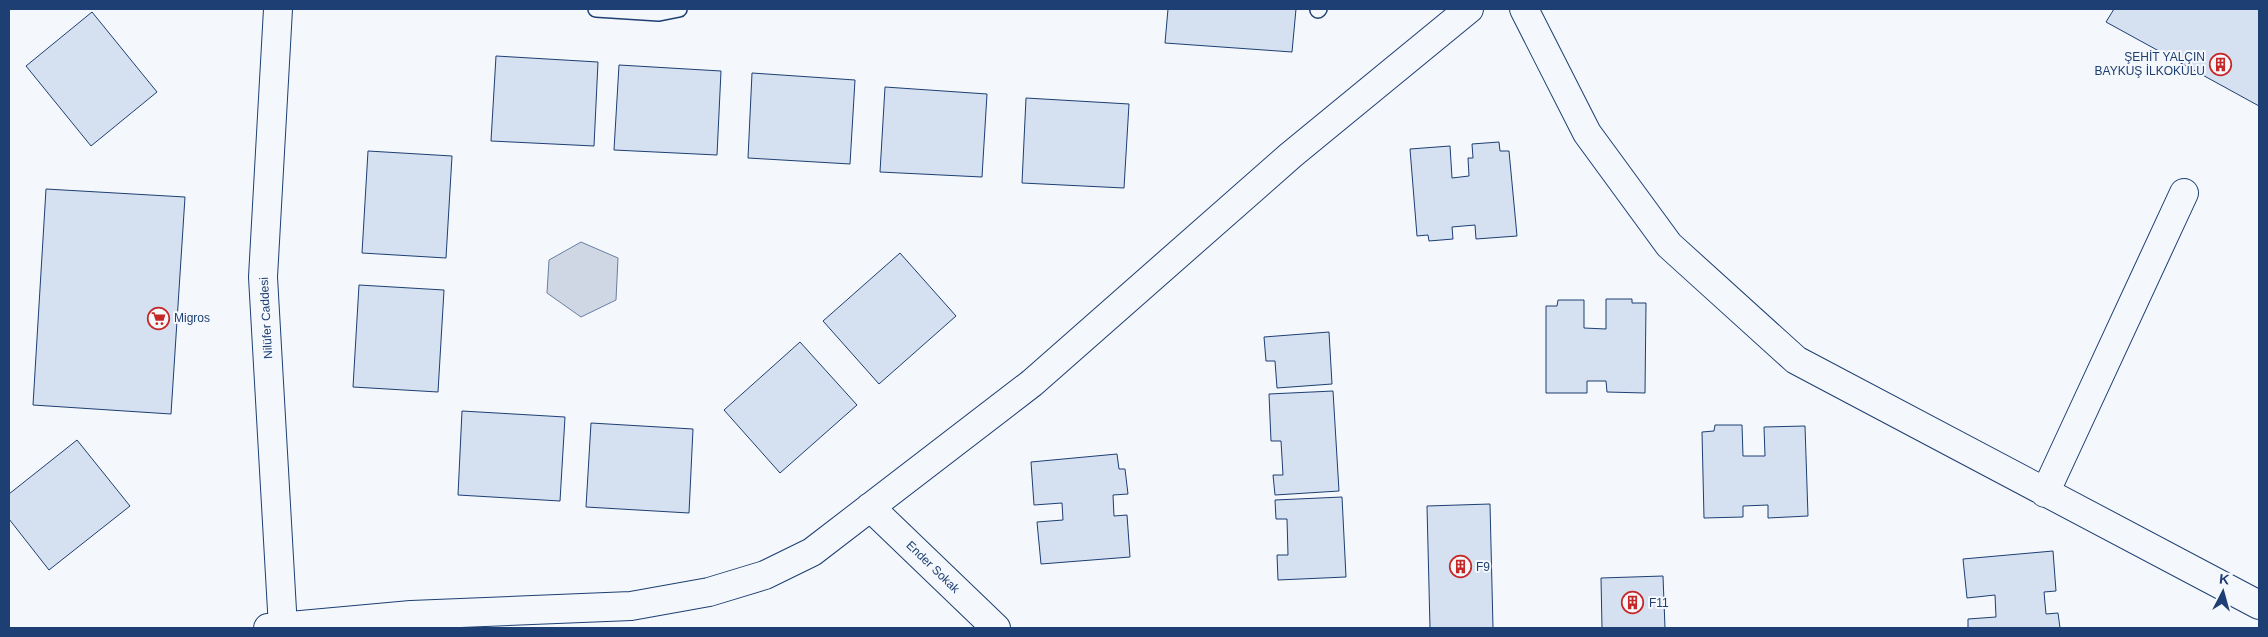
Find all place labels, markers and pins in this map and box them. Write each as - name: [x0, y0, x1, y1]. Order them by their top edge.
- place label: ŞEHİT YALÇIN BAYKUŞ İLKOKULU: [2095, 50, 2205, 78]
- building icon: ŞEHİT YALÇIN BAYKUŞ İLKOKULU: [2209, 52, 2233, 76]
- supermarket icon: Migros: [146, 306, 170, 330]
- place label: Migros: [174, 311, 210, 325]
- building icon: F9: [1448, 555, 1472, 579]
- place label: F9: [1476, 560, 1490, 574]
- building icon: F11: [1621, 591, 1645, 615]
- place label: F11: [1649, 596, 1669, 610]

